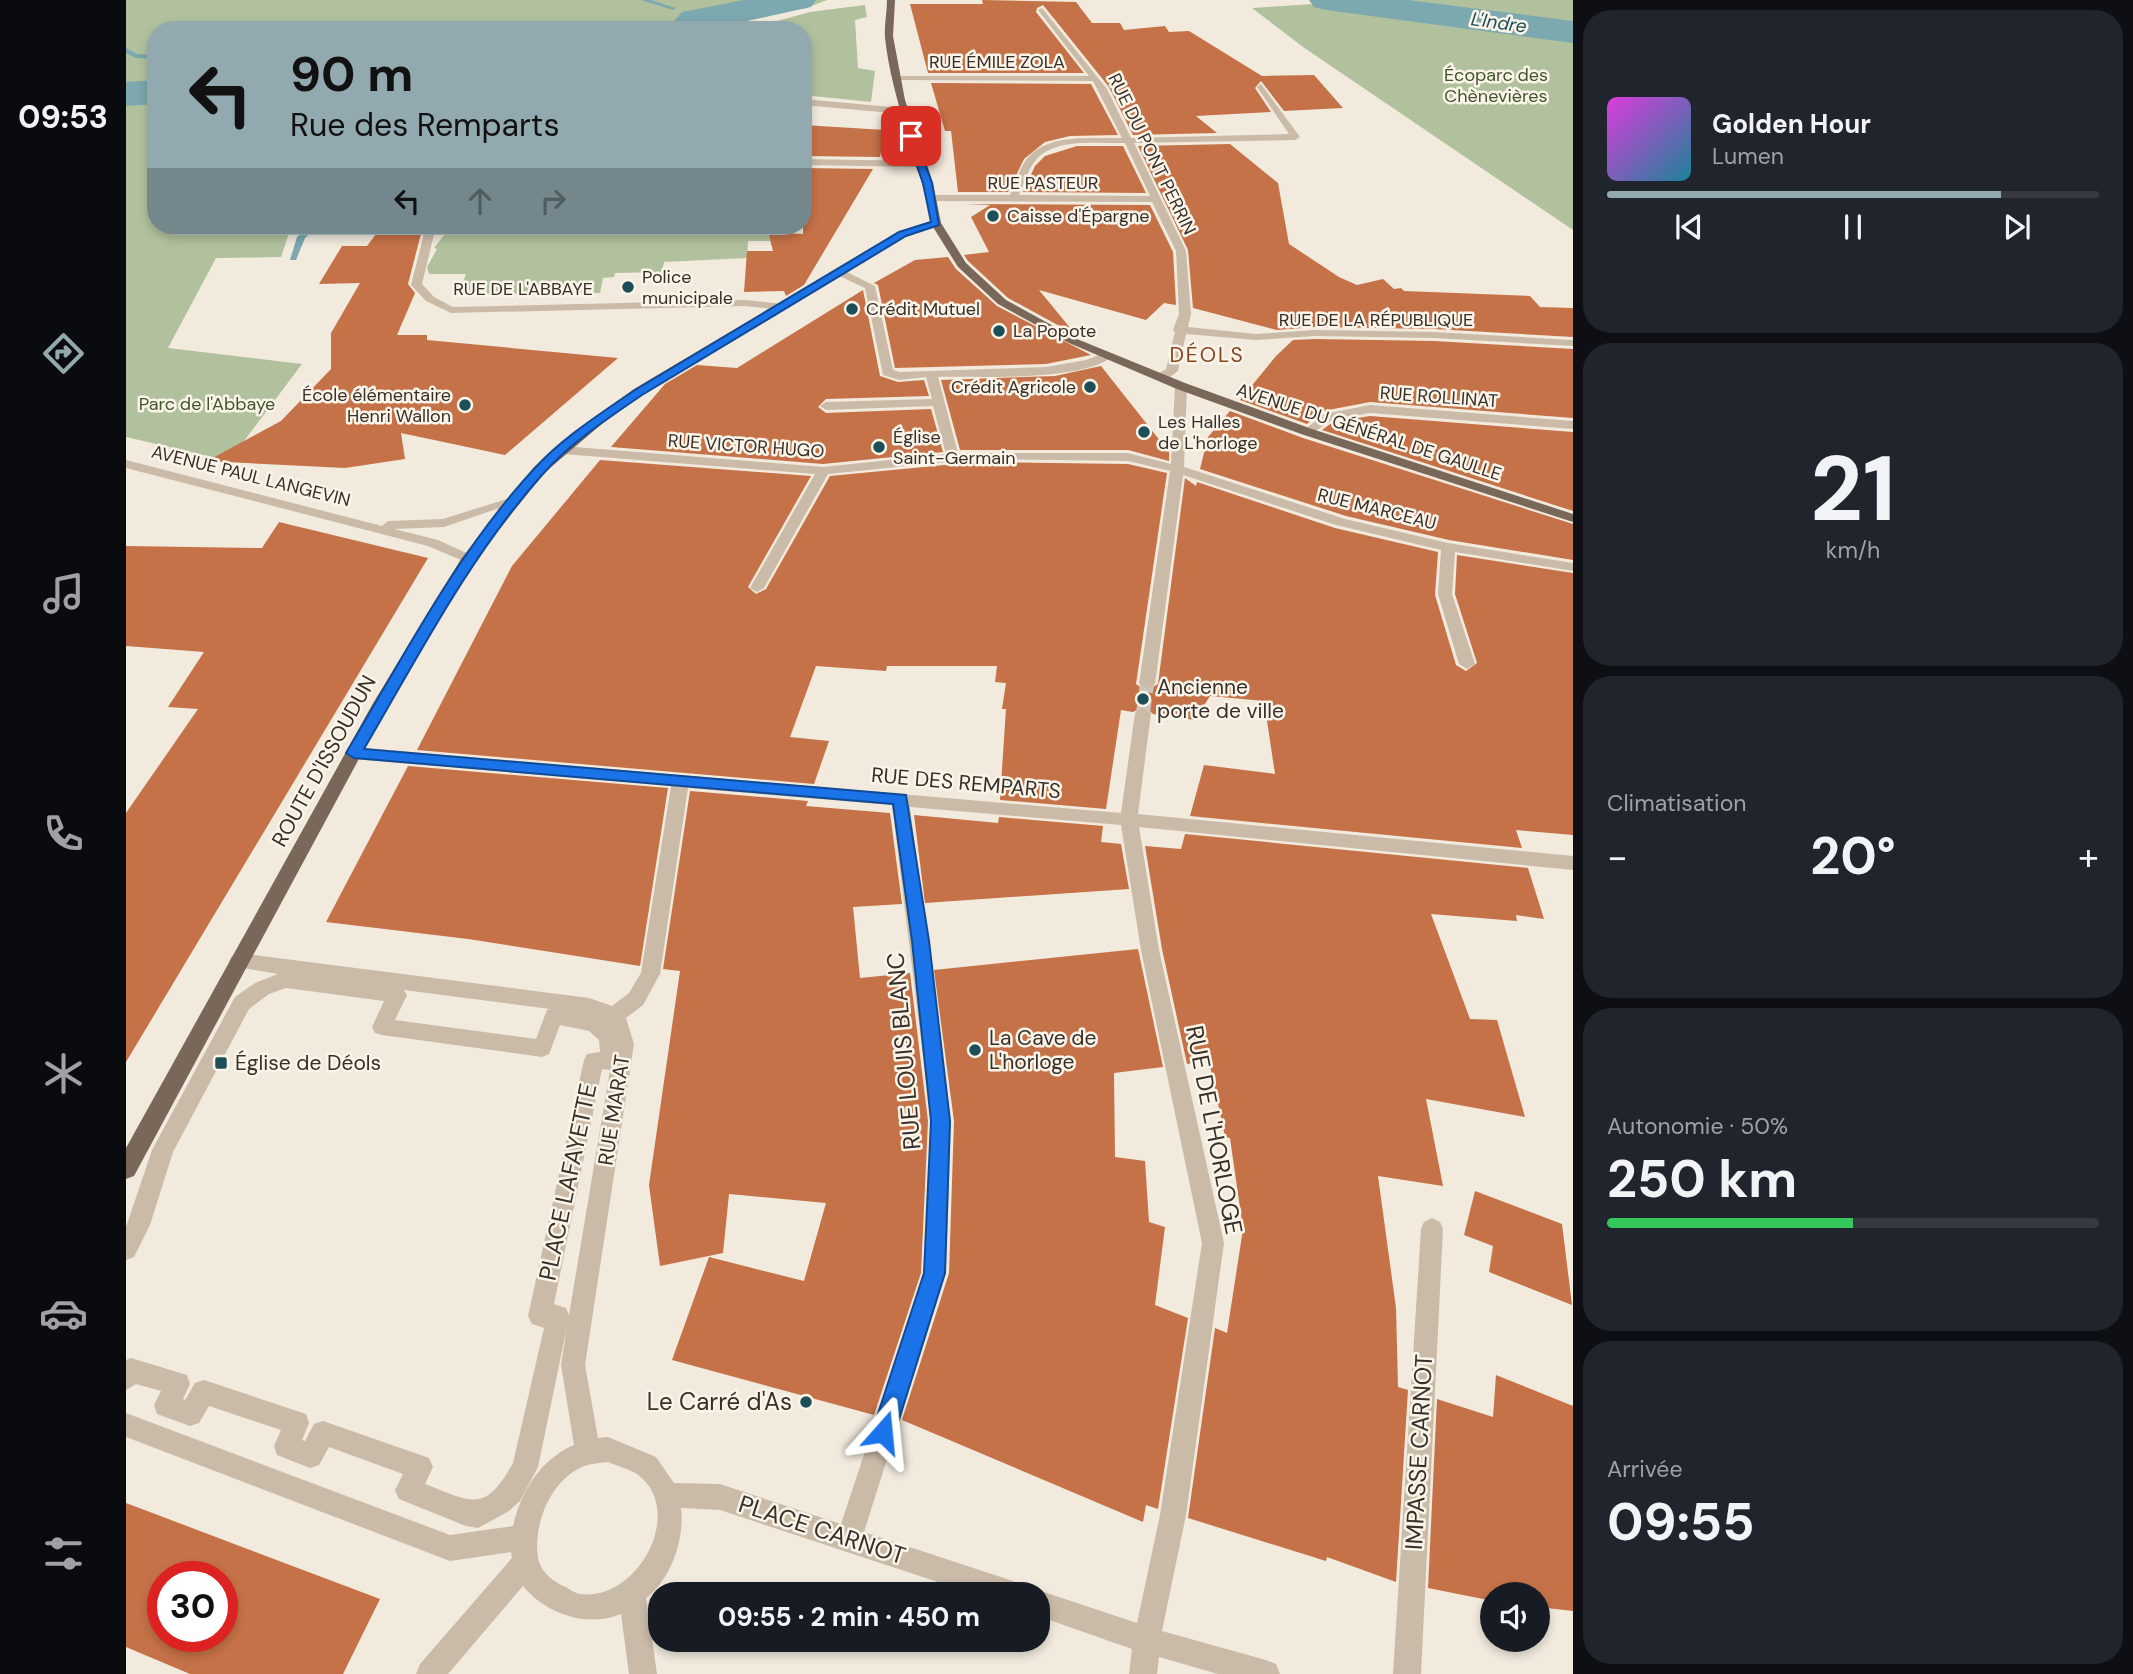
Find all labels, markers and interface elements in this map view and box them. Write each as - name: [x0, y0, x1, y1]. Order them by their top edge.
- water label: L'Indre: [1469, 6, 1529, 39]
- text: 90 m: [290, 42, 413, 106]
- icon: left: [175, 49, 266, 140]
- street label: RUE ÉMILE ZOLA: [929, 50, 1065, 74]
- park label: Écoparc des Chènevières: [1444, 63, 1548, 108]
- street label: RUE DU PONT PERRIN: [1102, 69, 1202, 239]
- text: 09:53: [18, 96, 108, 138]
- text: Rue des Remparts: [290, 104, 559, 146]
- pin: [881, 106, 941, 166]
- text: Golden Hour: [1712, 107, 1871, 141]
- icon: arrive: [892, 117, 930, 155]
- text: Lumen: [1712, 141, 1784, 171]
- street label: RUE PASTEUR: [987, 171, 1099, 195]
- icon: left: [388, 182, 426, 220]
- icon: ahead: [461, 182, 499, 220]
- icon: right: [534, 182, 572, 220]
- place label: Caisse d'Épargne: [1007, 204, 1150, 228]
- marker: Caisse d'Épargne: [985, 208, 1001, 224]
- icon: previous: [1670, 208, 1708, 246]
- icon: pause: [1834, 208, 1872, 246]
- icon: next: [1998, 208, 2036, 246]
- place label: Police municipale: [642, 265, 733, 310]
- street label: RUE DE L'ABBAYE: [453, 277, 593, 301]
- marker: Police municipale: [620, 279, 636, 295]
- place label: Crédit Mutuel: [866, 297, 980, 321]
- marker: Crédit Mutuel: [844, 301, 860, 317]
- street label: RUE DE LA RÉPUBLIQUE: [1279, 308, 1473, 332]
- place label: La Popote: [1013, 319, 1096, 343]
- marker: La Popote: [991, 323, 1007, 339]
- icon: directions: [39, 329, 88, 378]
- district label: DÉOLS: [1169, 341, 1245, 369]
- place label: Crédit Agricole: [951, 375, 1076, 399]
- street label: AVENUE DU GÉNÉRAL DE GAULLE: [1233, 378, 1505, 486]
- marker: Crédit Agricole: [1082, 379, 1098, 395]
- street label: RUE ROLLINAT: [1379, 381, 1499, 413]
- place label: École élémentaire Henri Wallon: [302, 383, 451, 428]
- park label: Parc de l'Abbaye: [139, 392, 275, 416]
- marker: École élémentaire Henri Wallon: [457, 397, 473, 413]
- place label: Les Halles de L'horloge: [1158, 410, 1257, 455]
- marker: Les Halles de L'horloge: [1136, 424, 1152, 440]
- place label: Église Saint-Germain: [893, 425, 1016, 470]
- street label: RUE VICTOR HUGO: [667, 429, 825, 463]
- text: 21: [1810, 430, 1896, 548]
- marker: Église Saint-Germain: [871, 439, 887, 455]
- street label: AVENUE PAUL LANGEVIN: [149, 440, 353, 512]
- street label: RUE MARCEAU: [1315, 483, 1439, 535]
- text: km/h: [1826, 535, 1880, 565]
- icon: music: [39, 569, 88, 618]
- street label: ROUTE D'ISSOUDUN: [265, 670, 383, 852]
- place label: Ancienne porte de ville: [1157, 673, 1284, 725]
- marker: Ancienne porte de ville: [1135, 691, 1151, 707]
- street label: RUE DES REMPARTS: [870, 761, 1062, 805]
- text: Climatisation: [1607, 788, 1746, 818]
- icon: phone: [39, 809, 88, 858]
- text: 20°: [1810, 822, 1896, 890]
- text: −: [1607, 832, 1628, 882]
- text: +: [2078, 832, 2099, 882]
- street label: RUE LOUIS BLANC: [879, 951, 928, 1151]
- street label: RUE DE L'HORLOGE: [1179, 1023, 1250, 1237]
- place label: La Cave de L'horloge: [989, 1024, 1096, 1076]
- marker: La Cave de L'horloge: [967, 1042, 983, 1058]
- icon: climate: [39, 1049, 88, 1098]
- place label: Église de Déols: [235, 1049, 381, 1077]
- street label: RUE MARAT: [591, 1052, 637, 1167]
- marker: Église de Déols: [213, 1055, 229, 1071]
- street label: PLACE LAFAYETTE: [531, 1081, 604, 1283]
- text: Autonomie · 50%: [1607, 1111, 1788, 1141]
- text: 250 km: [1607, 1145, 1797, 1213]
- icon: car: [39, 1289, 88, 1338]
- street label: IMPASSE CARNOT: [1398, 1353, 1439, 1551]
- place label: Le Carré d'As: [647, 1386, 792, 1417]
- marker: Le Carré d'As: [798, 1394, 814, 1410]
- position arrow: [846, 1395, 920, 1469]
- text: Arrivée: [1607, 1454, 1683, 1484]
- street label: PLACE CARNOT: [735, 1488, 909, 1571]
- text: 09:55: [1607, 1488, 1755, 1556]
- icon: filters: [39, 1529, 88, 1578]
- speed limit sign: 30: [147, 1561, 238, 1652]
- map controls: [1480, 1582, 1550, 1652]
- button: sound: [1480, 1582, 1550, 1652]
- text: 09:55 · 2 min · 450 m: [718, 1600, 980, 1634]

